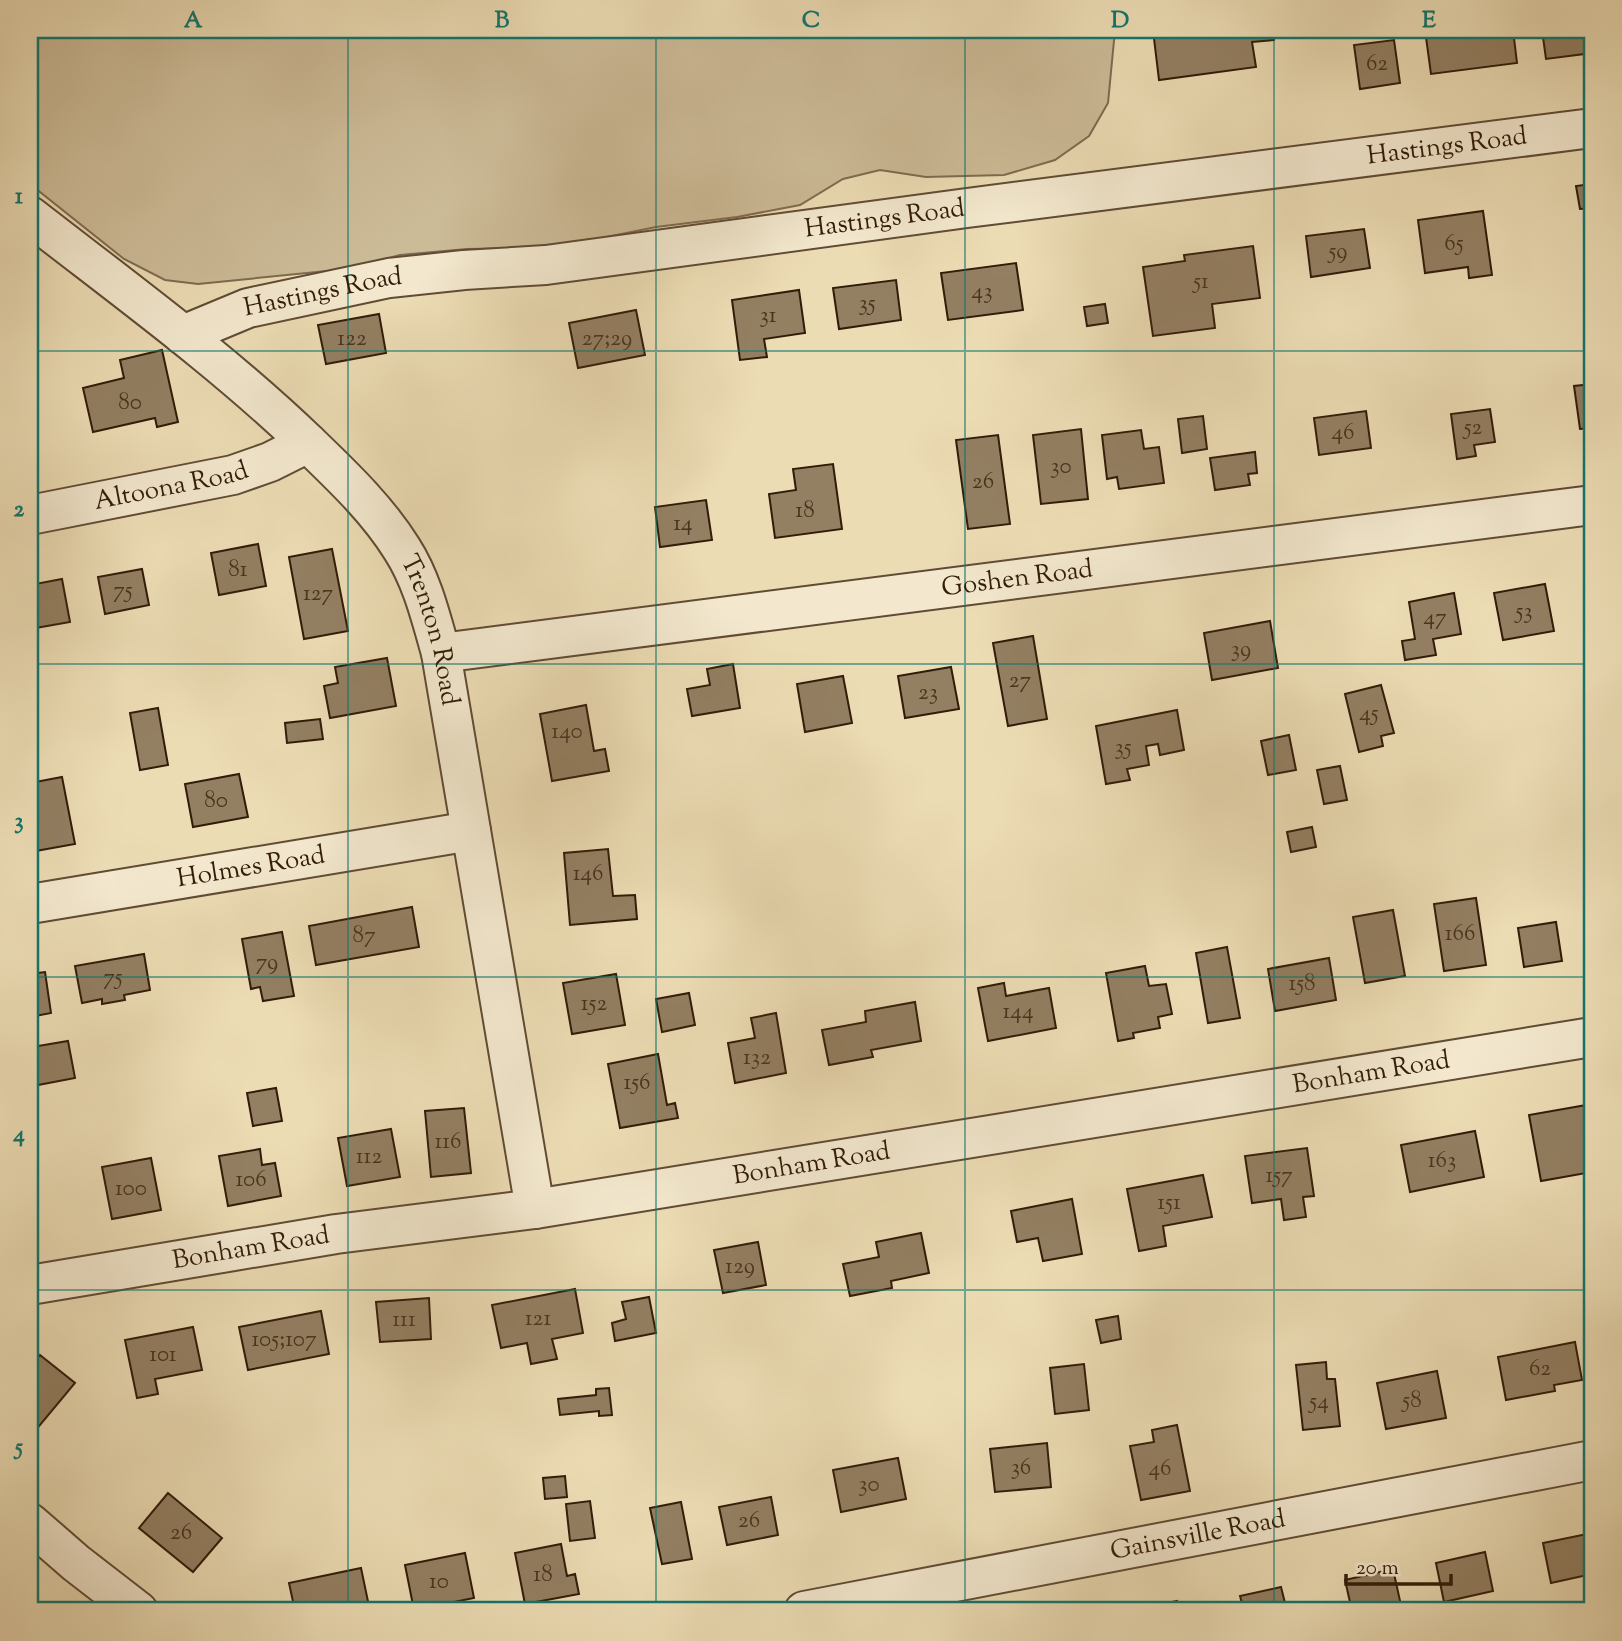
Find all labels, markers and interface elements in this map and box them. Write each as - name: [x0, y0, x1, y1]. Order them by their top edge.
- text: A: [184, 5, 203, 38]
- text: B: [495, 5, 510, 38]
- text: C: [802, 5, 820, 38]
- text: D: [1111, 5, 1129, 38]
- text: E: [1422, 5, 1436, 38]
- house number: 62: [1366, 48, 1388, 81]
- street label: Hastings Road: [1365, 118, 1530, 175]
- text: 1: [15, 181, 23, 214]
- street label: Hastings Road: [802, 190, 967, 248]
- house number: 65: [1444, 228, 1464, 261]
- house number: 59: [1326, 236, 1348, 269]
- street label: Hastings Road: [240, 258, 404, 327]
- house number: 51: [1191, 266, 1209, 299]
- house number: 43: [972, 276, 992, 309]
- house number: 35: [858, 288, 876, 321]
- house number: 31: [759, 300, 777, 333]
- house number: 122: [337, 323, 367, 356]
- house number: 27;29: [582, 323, 632, 356]
- house number: 80: [118, 387, 142, 420]
- house number: 52: [1462, 412, 1483, 445]
- house number: 46: [1332, 417, 1354, 450]
- house number: 30: [1050, 451, 1072, 484]
- street label: Altoona Road: [91, 452, 254, 520]
- house number: 26: [972, 466, 994, 499]
- text: 2: [14, 494, 25, 527]
- house number: 18: [795, 495, 815, 528]
- house number: 14: [673, 508, 693, 541]
- street label: Trenton Road: [390, 548, 468, 709]
- street label: Goshen Road: [939, 551, 1095, 607]
- house number: 81: [228, 554, 248, 587]
- house number: 75: [113, 575, 133, 608]
- house number: 127: [303, 578, 334, 611]
- house number: 53: [1513, 596, 1533, 629]
- house number: 47: [1423, 602, 1447, 635]
- house number: 39: [1231, 634, 1251, 667]
- house number: 27: [1009, 665, 1032, 698]
- house number: 23: [918, 677, 938, 710]
- house number: 45: [1359, 698, 1379, 731]
- house number: 140: [551, 716, 583, 749]
- house number: 35: [1114, 732, 1132, 765]
- house number: 80: [204, 785, 228, 818]
- text: 3: [14, 806, 24, 839]
- street label: Holmes Road: [174, 837, 328, 898]
- house number: 146: [573, 858, 603, 891]
- house number: 166: [1445, 918, 1475, 951]
- house number: 87: [352, 920, 376, 953]
- house number: 79: [256, 947, 278, 980]
- house number: 75: [103, 962, 123, 995]
- house number: 158: [1288, 968, 1316, 1001]
- house number: 152: [581, 988, 607, 1021]
- house number: 144: [1002, 996, 1034, 1029]
- house number: 132: [743, 1042, 771, 1075]
- street label: Bonham Road: [1290, 1042, 1453, 1104]
- house number: 156: [623, 1067, 651, 1100]
- text: 4: [12, 1119, 25, 1152]
- house number: 116: [434, 1126, 462, 1159]
- street label: Bonham Road: [730, 1133, 893, 1195]
- house number: 112: [356, 1141, 382, 1174]
- house number: 163: [1428, 1145, 1456, 1178]
- house number: 157: [1265, 1160, 1293, 1193]
- house number: 106: [235, 1164, 267, 1197]
- house number: 100: [115, 1173, 147, 1206]
- house number: 151: [1157, 1187, 1181, 1220]
- street label: Bonham Road: [170, 1217, 333, 1279]
- house number: 129: [725, 1251, 755, 1284]
- house number: 121: [525, 1303, 551, 1336]
- house number: 111: [392, 1304, 416, 1337]
- house number: 105;107: [252, 1324, 317, 1357]
- house number: 101: [149, 1339, 177, 1372]
- house number: 62: [1529, 1353, 1551, 1386]
- house number: 58: [1400, 1385, 1422, 1418]
- house number: 54: [1307, 1386, 1329, 1419]
- text: 5: [13, 1432, 23, 1465]
- house number: 36: [1011, 1452, 1031, 1485]
- house number: 46: [1149, 1453, 1171, 1486]
- house number: 30: [858, 1469, 880, 1502]
- street label: Gainsville Road: [1107, 1501, 1289, 1570]
- house number: 26: [738, 1505, 760, 1538]
- house number: 26: [170, 1517, 192, 1550]
- scale bar: [1346, 1543, 1450, 1587]
- text: 20 m: [1356, 1554, 1399, 1584]
- house number: 18: [533, 1559, 553, 1592]
- house number: 10: [429, 1566, 449, 1599]

